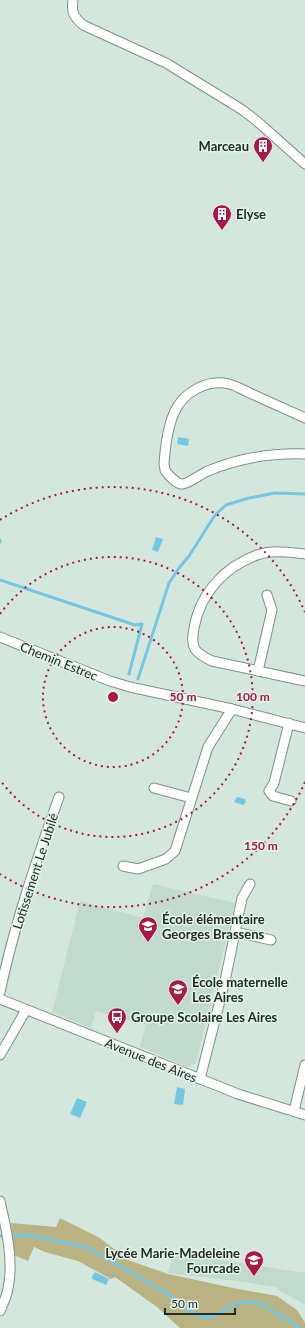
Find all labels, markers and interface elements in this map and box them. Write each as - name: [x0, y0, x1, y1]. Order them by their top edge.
- building icon: Marceau: [252, 135, 274, 163]
- place label: Marceau: [199, 138, 249, 154]
- building icon: Elyse: [211, 203, 233, 231]
- place label: Elyse: [236, 206, 266, 222]
- street label: Chemin Estrec: [18, 638, 100, 684]
- text: 50 m: [170, 689, 196, 704]
- text: 100 m: [236, 689, 270, 704]
- centre of rings: [106, 690, 120, 704]
- street label: Lotissement Le Jubilé: [9, 811, 61, 931]
- text: 150 m: [244, 838, 278, 853]
- place label: École élémentaire Georges Brassens: [162, 911, 265, 942]
- school or university icon: École élémentaire Georges Brassens: [137, 915, 159, 943]
- place label: École maternelle Les Aires: [192, 974, 288, 1005]
- school or university icon: École maternelle Les Aires: [167, 978, 189, 1006]
- bus stop icon: Groupe Scolaire Les Aires: [106, 1006, 128, 1034]
- place label: Groupe Scolaire Les Aires: [131, 1009, 278, 1025]
- street label: Avenue des Aires: [103, 1034, 200, 1086]
- place label: Lycée Marie-Madeleine Fourcade: [105, 1245, 240, 1276]
- school or university icon: Lycée Marie-Madeleine Fourcade: [243, 1249, 265, 1277]
- scale bar: [165, 1290, 235, 1316]
- text: 50 m: [171, 1296, 198, 1311]

